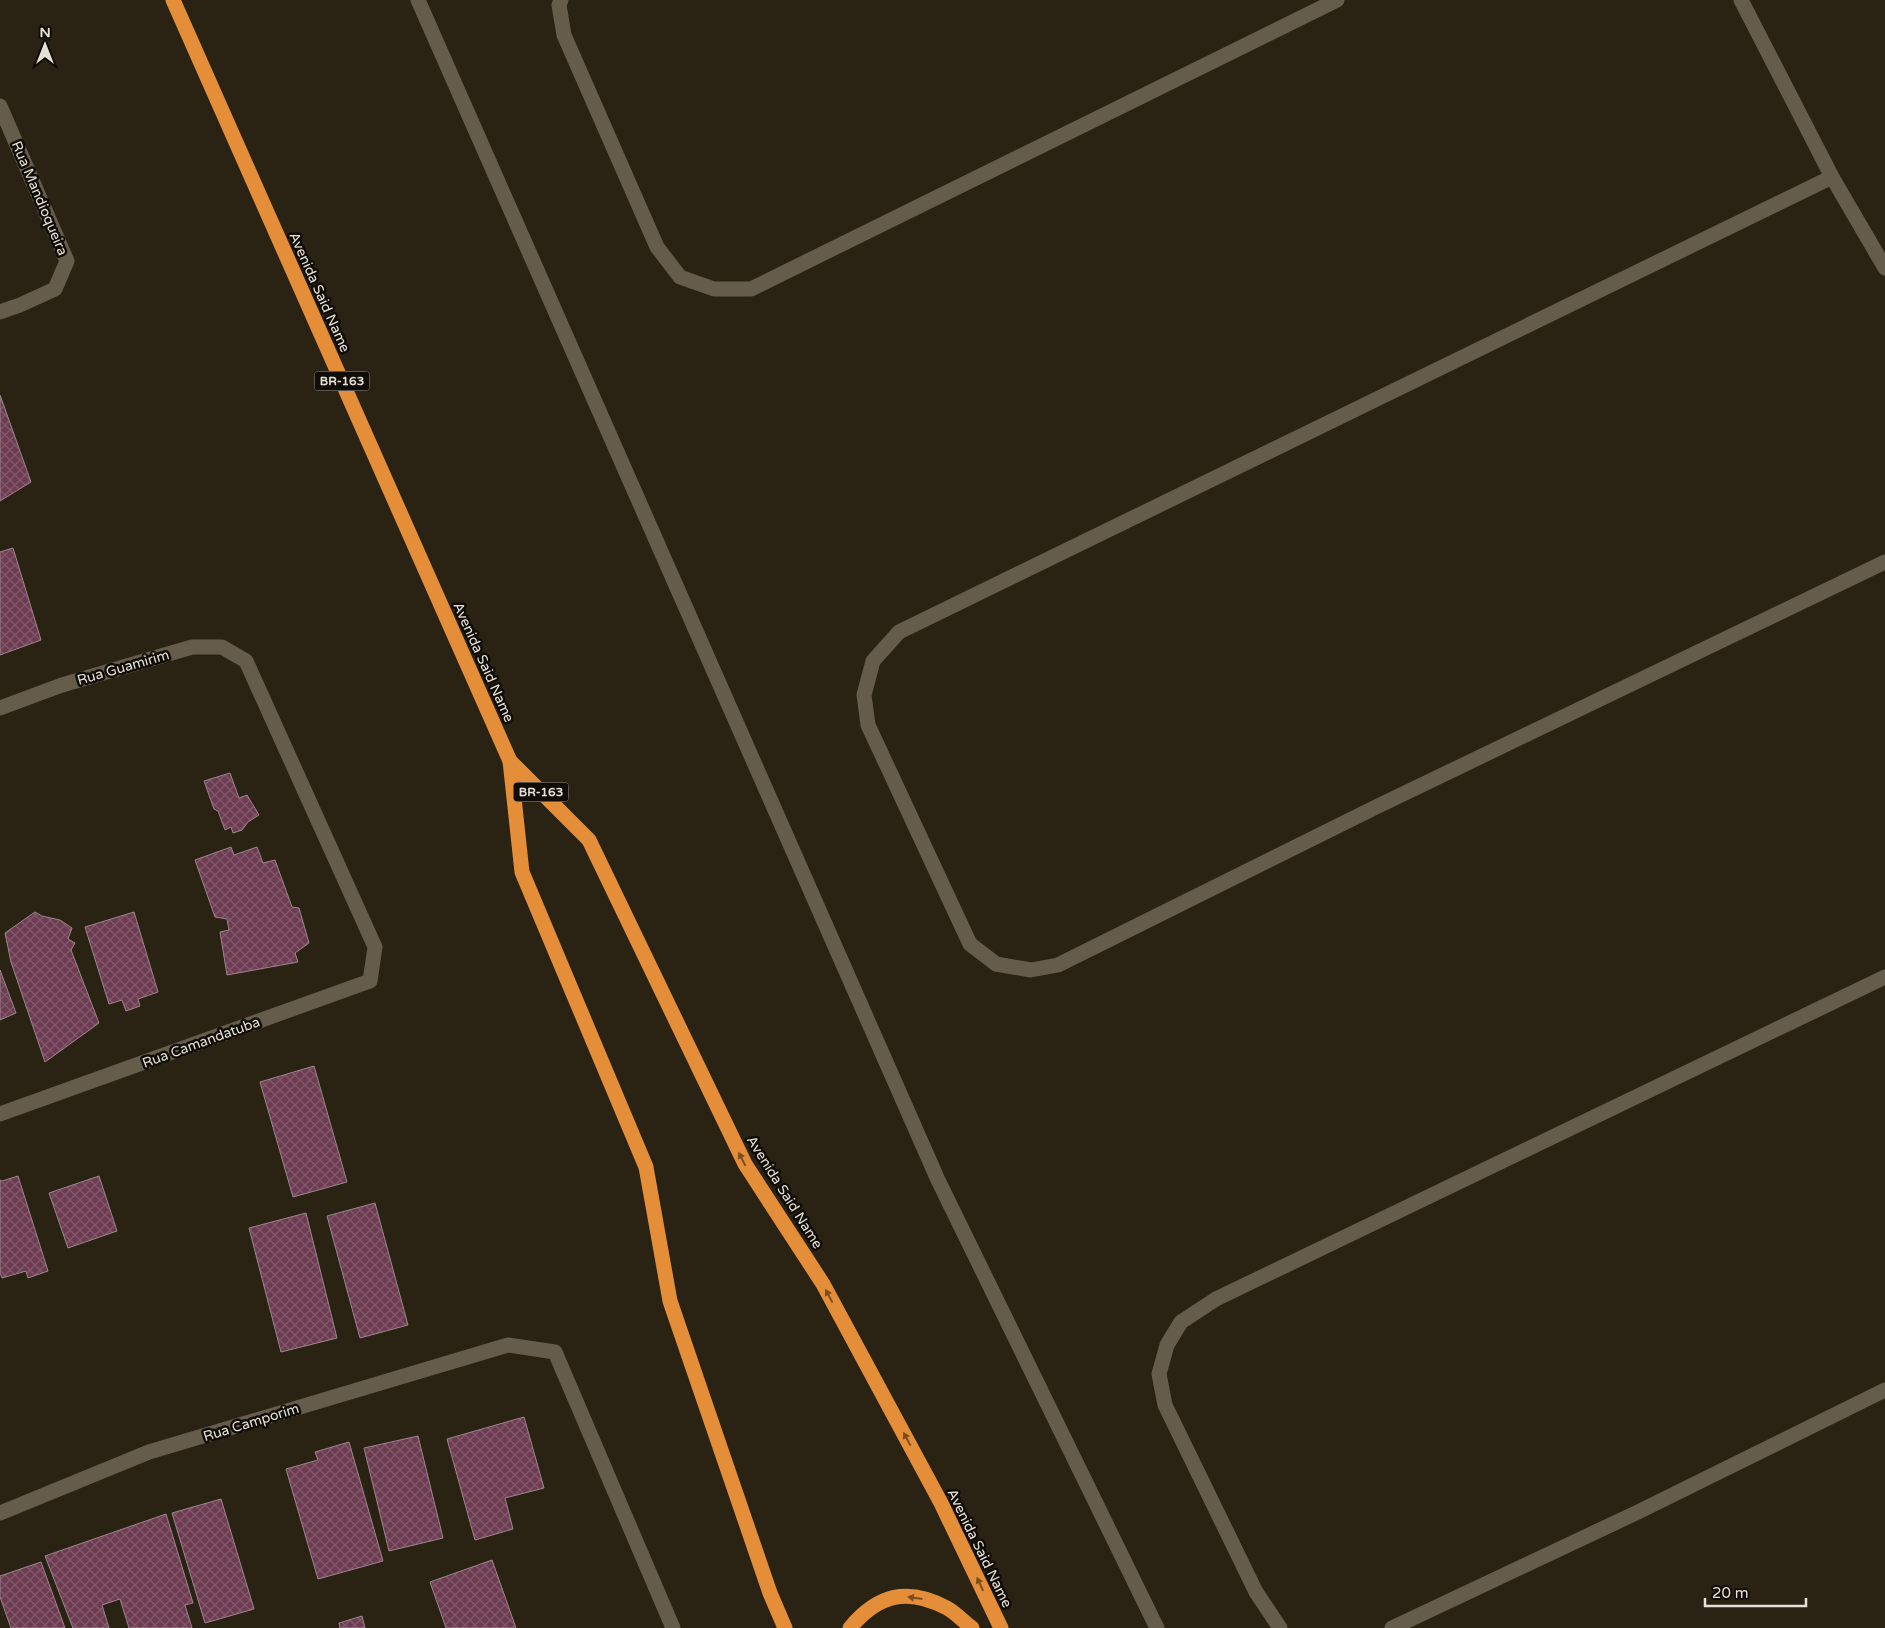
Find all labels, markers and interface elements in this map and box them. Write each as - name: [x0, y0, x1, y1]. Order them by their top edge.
- north arrow: [20, 20, 70, 70]
- text: N: [39, 24, 51, 41]
- street label: Rua Mandioqueira: [8, 138, 71, 258]
- street label: Avenida Said Name: [285, 229, 354, 355]
- road number: BR-163: [314, 372, 370, 391]
- street label: Avenida Said Name: [449, 599, 518, 725]
- street label: Rua Guamirim: [75, 646, 171, 689]
- road number: BR-163: [514, 782, 568, 802]
- street label: Rua Camandatuba: [140, 1013, 262, 1072]
- street label: Avenida Said Name: [743, 1133, 826, 1252]
- one-way arrow: [738, 1152, 746, 1166]
- one-way arrow: [825, 1289, 833, 1303]
- street label: Rua Camporim: [201, 1400, 301, 1445]
- one-way arrow: [902, 1432, 911, 1446]
- street label: Avenida Said Name: [943, 1486, 1016, 1610]
- scale bar: [1705, 1576, 1806, 1608]
- one-way arrow: [976, 1577, 984, 1591]
- text: 20 m: [1712, 1584, 1749, 1602]
- one-way arrow: [906, 1593, 922, 1601]

